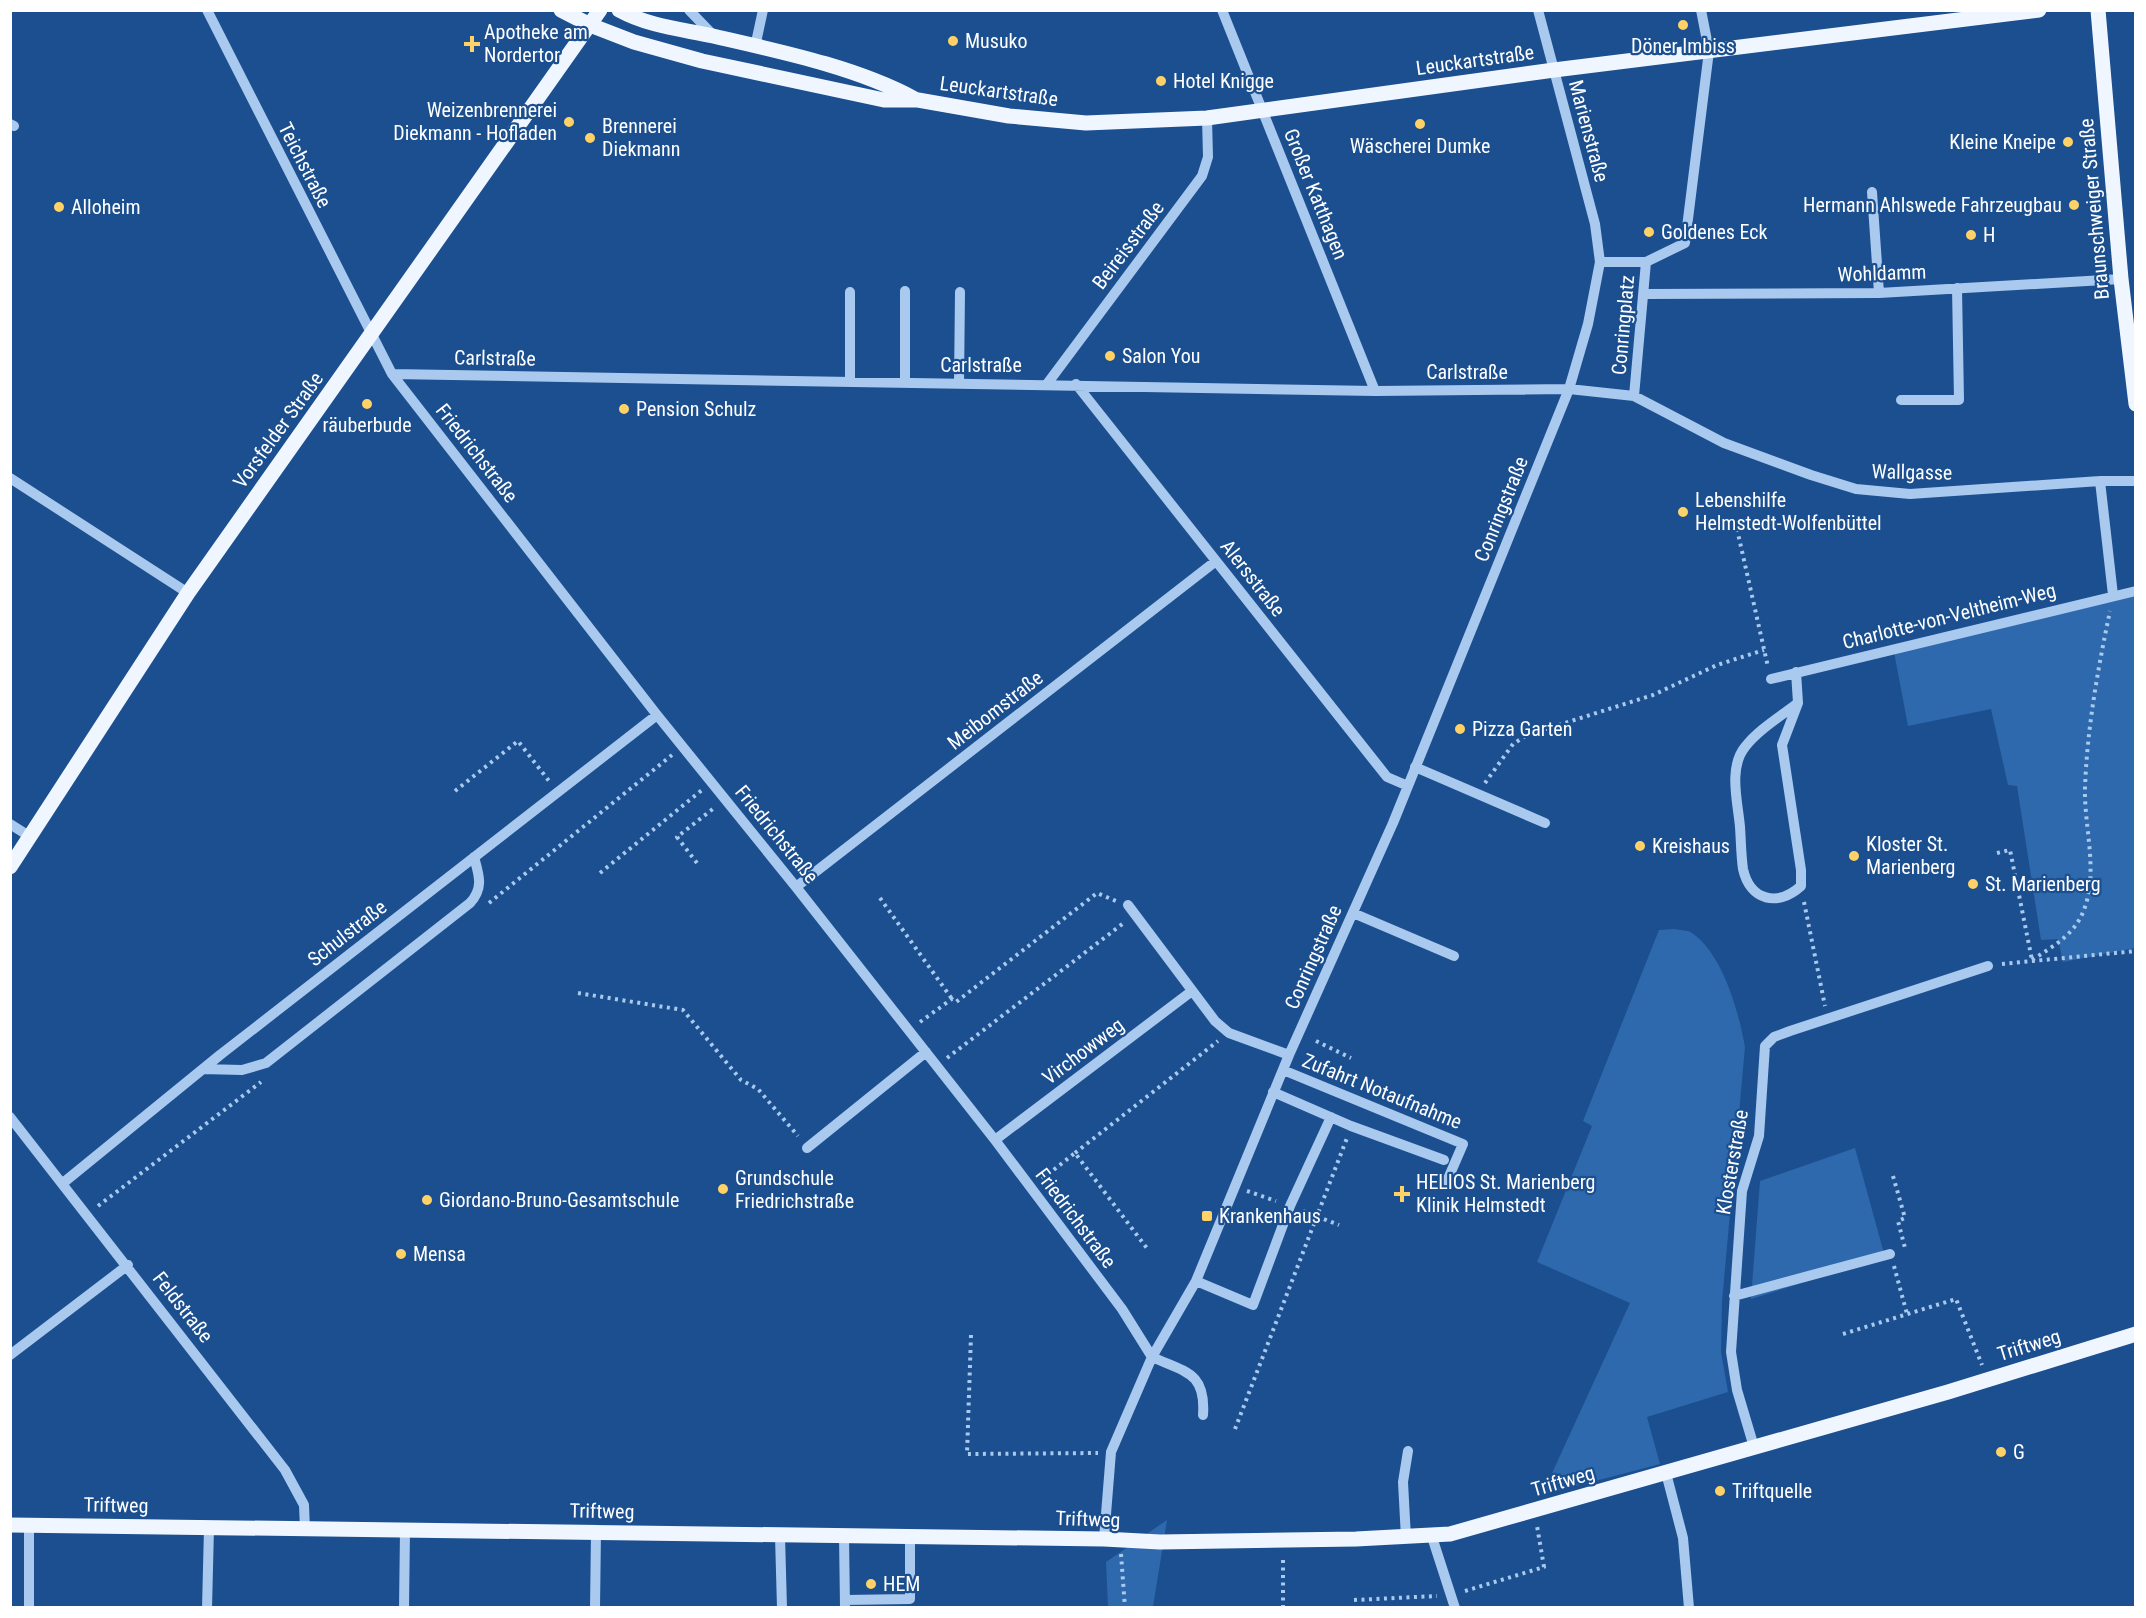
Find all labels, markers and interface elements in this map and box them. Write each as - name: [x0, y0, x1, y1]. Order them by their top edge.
- marker: Döner Imbiss: [1676, 18, 1690, 32]
- place label: Apotheke am Nordertor: [484, 20, 588, 67]
- place label: Musuko: [965, 29, 1028, 53]
- marker: Musuko: [946, 34, 960, 48]
- place label: Döner Imbiss: [1631, 34, 1735, 58]
- marker: Apotheke am Nordertor: [465, 37, 479, 51]
- street label: Leuckartstraße: [1414, 40, 1536, 80]
- place label: Hotel Knigge: [1173, 69, 1274, 93]
- street label: Leuckartstraße: [938, 71, 1060, 111]
- marker: Hotel Knigge: [1154, 74, 1168, 88]
- street label: Marienstraße: [1564, 77, 1614, 185]
- place label: Weizenbrennerei Diekmann - Hofladen: [393, 98, 557, 145]
- place label: Brennerei Diekmann: [602, 114, 680, 161]
- marker: Weizenbrennerei Diekmann - Hofladen: [562, 115, 576, 129]
- marker: Wäscherei Dumke: [1413, 117, 1427, 131]
- street label: Braunschweiger Straße: [2074, 117, 2114, 301]
- street label: Teichstraße: [273, 118, 337, 212]
- street label: Großer Katthagen: [1279, 125, 1353, 263]
- place label: Kleine Kneipe: [1949, 130, 2056, 154]
- marker: Brennerei Diekmann: [583, 131, 597, 145]
- place label: Wäscherei Dumke: [1350, 134, 1490, 158]
- marker: Kleine Kneipe: [2061, 135, 2075, 149]
- place label: Hermann Ahlswede Fahrzeugbau: [1803, 193, 2062, 217]
- place label: Alloheim: [71, 195, 140, 219]
- street label: Beireisstraße: [1087, 196, 1169, 294]
- marker: Hermann Ahlswede Fahrzeugbau: [2067, 198, 2081, 212]
- marker: Alloheim: [52, 200, 66, 214]
- place label: Goldenes Eck: [1661, 220, 1768, 244]
- place label: H: [1983, 223, 1995, 247]
- marker: Goldenes Eck: [1642, 225, 1656, 239]
- marker: H: [1964, 228, 1978, 242]
- street label: Wohldamm: [1837, 259, 1927, 287]
- street label: Conringplatz: [1607, 274, 1639, 376]
- place label: Salon You: [1122, 344, 1200, 368]
- street label: Carlstraße: [454, 345, 536, 371]
- marker: Salon You: [1103, 349, 1117, 363]
- street label: Carlstraße: [940, 353, 1022, 377]
- street label: Carlstraße: [1426, 360, 1508, 384]
- street label: Vorsfelder Straße: [228, 367, 328, 493]
- marker: räuberbude: [360, 397, 374, 411]
- place label: Pension Schulz: [636, 397, 756, 421]
- street label: Friedrichstraße: [431, 399, 523, 507]
- marker: Pension Schulz: [617, 402, 631, 416]
- place label: räuberbude: [322, 413, 412, 437]
- street label: Conringstraße: [1469, 453, 1533, 565]
- street label: Wallgasse: [1871, 459, 1953, 485]
- place label: Lebenshilfe Helmstedt-Wolfenbüttel: [1695, 488, 1882, 535]
- marker: Lebenshilfe Helmstedt-Wolfenbüttel: [1676, 505, 1690, 519]
- street label: Alersstraße: [1216, 535, 1290, 621]
- street label: Charlotte-von-Veltheim-Weg: [1840, 578, 2058, 654]
- street label: Meibomstraße: [943, 665, 1047, 755]
- place label: Pizza Garten: [1472, 717, 1572, 741]
- marker: Pizza Garten: [1453, 722, 1467, 736]
- street label: Friedrichstraße: [730, 780, 824, 888]
- place label: Kloster St. Marienberg: [1866, 832, 1955, 879]
- place label: Kreishaus: [1652, 834, 1730, 858]
- marker: Kreishaus: [1633, 839, 1647, 853]
- marker: Kloster St. Marienberg: [1847, 849, 1861, 863]
- place label: St. Marienberg: [1985, 872, 2101, 896]
- marker: St. Marienberg: [1966, 877, 1980, 891]
- street label: Schulstraße: [303, 895, 391, 971]
- street label: Conringstraße: [1279, 901, 1347, 1013]
- street label: Virchowweg: [1037, 1013, 1129, 1089]
- street label: Zufahrt Notaufnahme: [1299, 1048, 1465, 1134]
- street label: Klosterstraße: [1711, 1108, 1753, 1216]
- street label: Friedrichstraße: [1031, 1163, 1121, 1273]
- place label: Grundschule Friedrichstraße: [735, 1166, 854, 1213]
- place label: HELIOS St. Marienberg Klinik Helmstedt: [1416, 1170, 1595, 1217]
- marker: Grundschule Friedrichstraße: [716, 1182, 730, 1196]
- marker: HELIOS St. Marienberg Klinik Helmstedt: [1393, 1185, 1411, 1203]
- place label: Giordano-Bruno-Gesamtschule: [439, 1188, 679, 1212]
- marker: Giordano-Bruno-Gesamtschule: [420, 1193, 434, 1207]
- place label: Krankenhaus: [1219, 1204, 1321, 1228]
- marker: Krankenhaus: [1200, 1209, 1214, 1223]
- place label: Mensa: [413, 1242, 466, 1266]
- marker: Mensa: [394, 1247, 408, 1261]
- street label: Feldstraße: [148, 1267, 218, 1347]
- street label: Triftweg: [1994, 1324, 2064, 1366]
- place label: G: [2013, 1440, 2025, 1464]
- marker: G: [1994, 1445, 2008, 1459]
- street label: Triftweg: [1529, 1461, 1597, 1501]
- place label: Triftquelle: [1732, 1479, 1812, 1503]
- marker: Triftquelle: [1713, 1484, 1727, 1498]
- street label: Triftweg: [83, 1492, 149, 1518]
- street label: Triftweg: [569, 1498, 635, 1524]
- street label: Triftweg: [1055, 1506, 1121, 1532]
- place label: HEM: [883, 1572, 920, 1596]
- marker: HEM: [864, 1577, 878, 1591]

